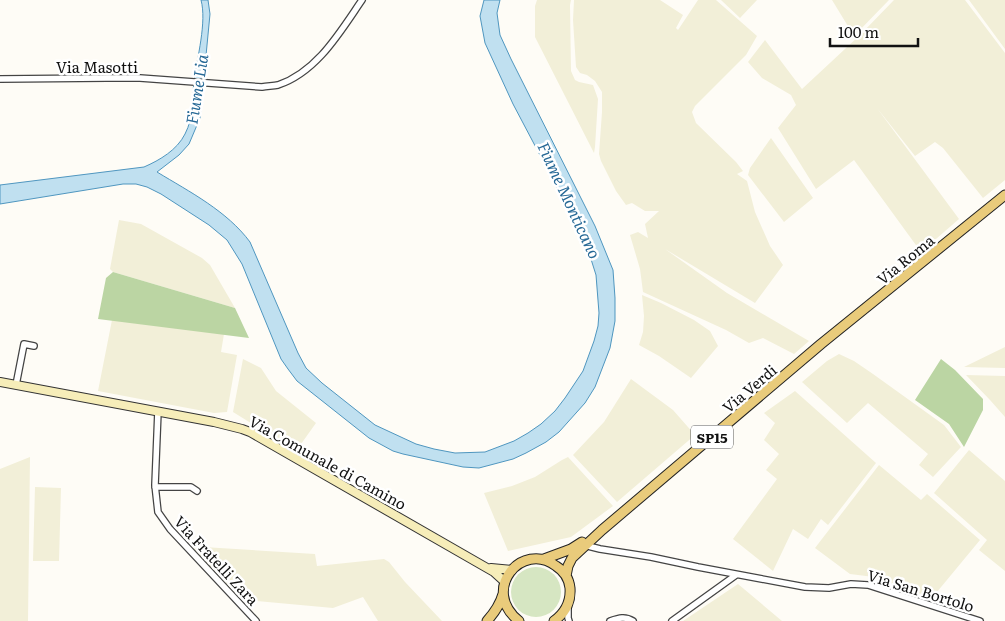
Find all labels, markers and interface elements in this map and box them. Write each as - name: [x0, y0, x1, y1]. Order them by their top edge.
- scale bar: [830, 15, 918, 47]
- text: 100 m: [838, 20, 879, 43]
- water label: Fiume Lia: [179, 51, 214, 126]
- street label: Via Masotti: [56, 55, 138, 78]
- water label: Fiume Monticano: [532, 138, 608, 262]
- street label: Via Roma: [871, 228, 940, 290]
- street label: Via Verdi: [717, 358, 781, 418]
- street label: Via Comunale di Camino: [245, 409, 411, 515]
- road number: SP15: [691, 426, 733, 448]
- street label: Via Fratelli Zara: [169, 510, 265, 611]
- street label: Via San Bortolo: [865, 563, 977, 617]

